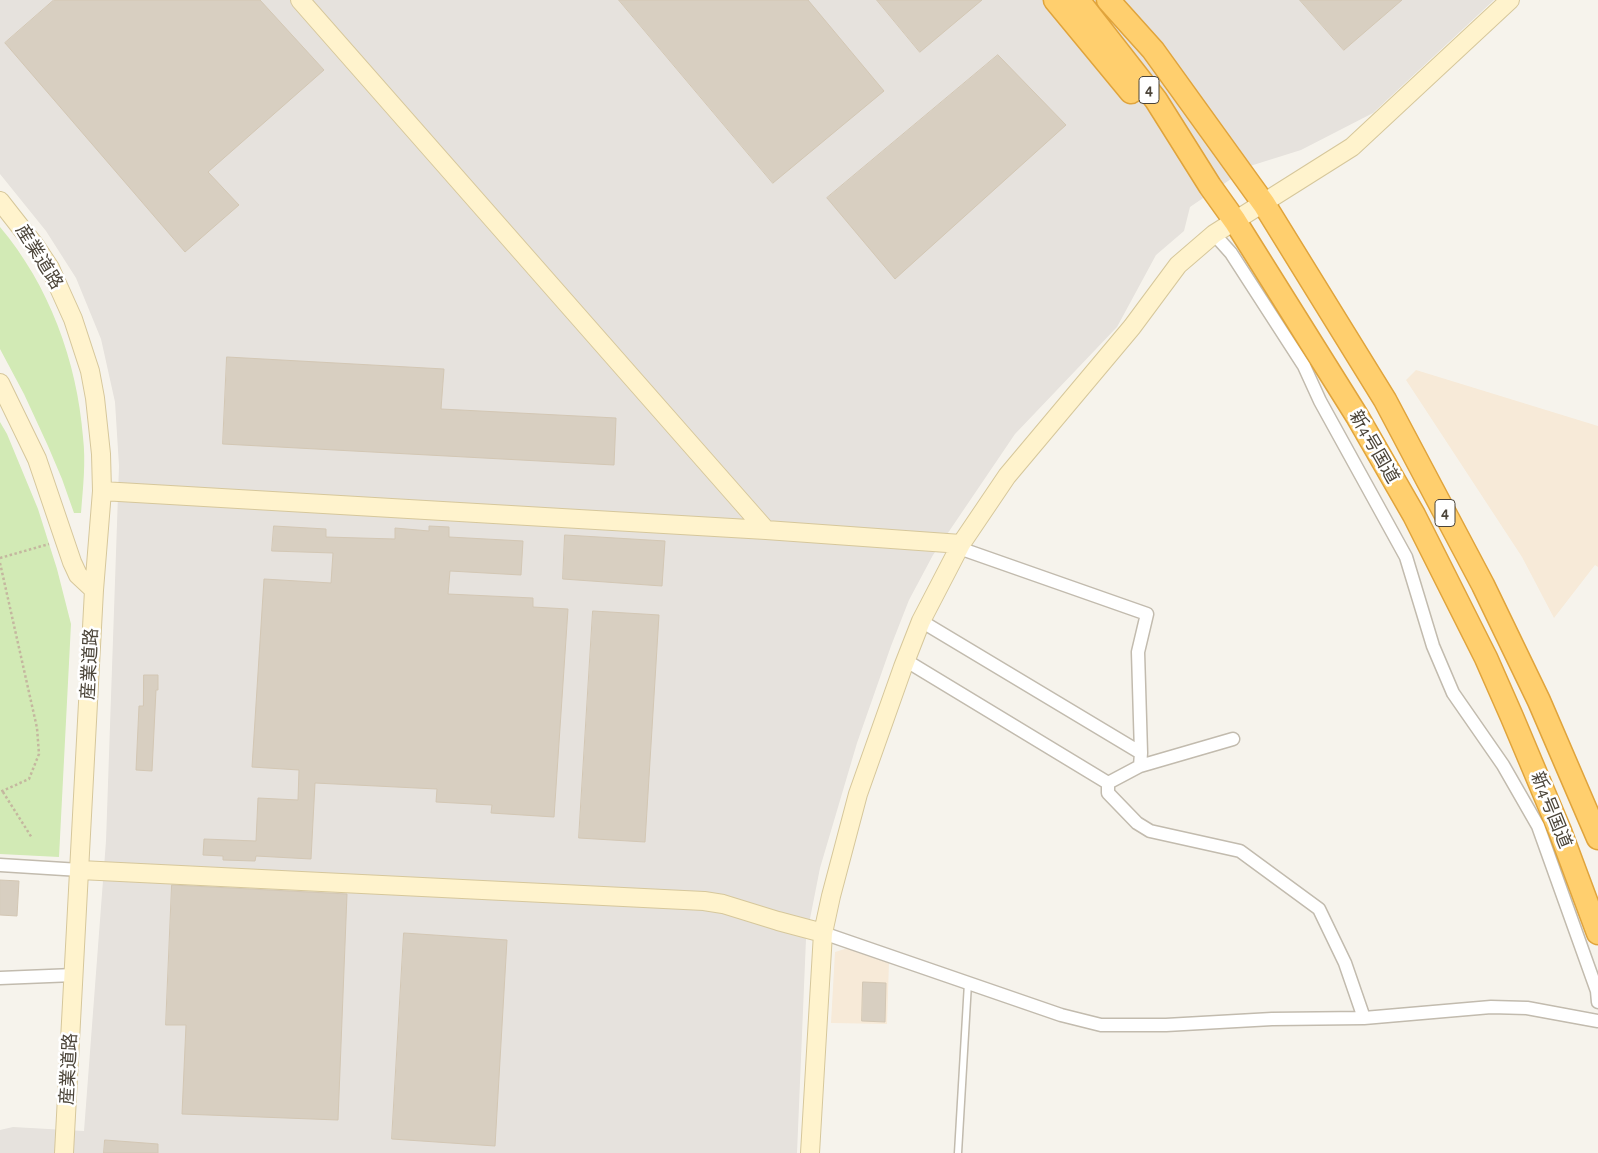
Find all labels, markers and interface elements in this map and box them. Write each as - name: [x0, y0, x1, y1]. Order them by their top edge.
- road number: 4: [1139, 76, 1159, 104]
- street label: 産業道路: [11, 221, 67, 293]
- street label: 新4号国道: [1344, 407, 1404, 487]
- road number: 4: [1435, 499, 1455, 526]
- street label: 産業道路: [77, 627, 103, 701]
- street label: 新4号国道: [1526, 769, 1576, 851]
- street label: 産業道路: [56, 1032, 82, 1106]

